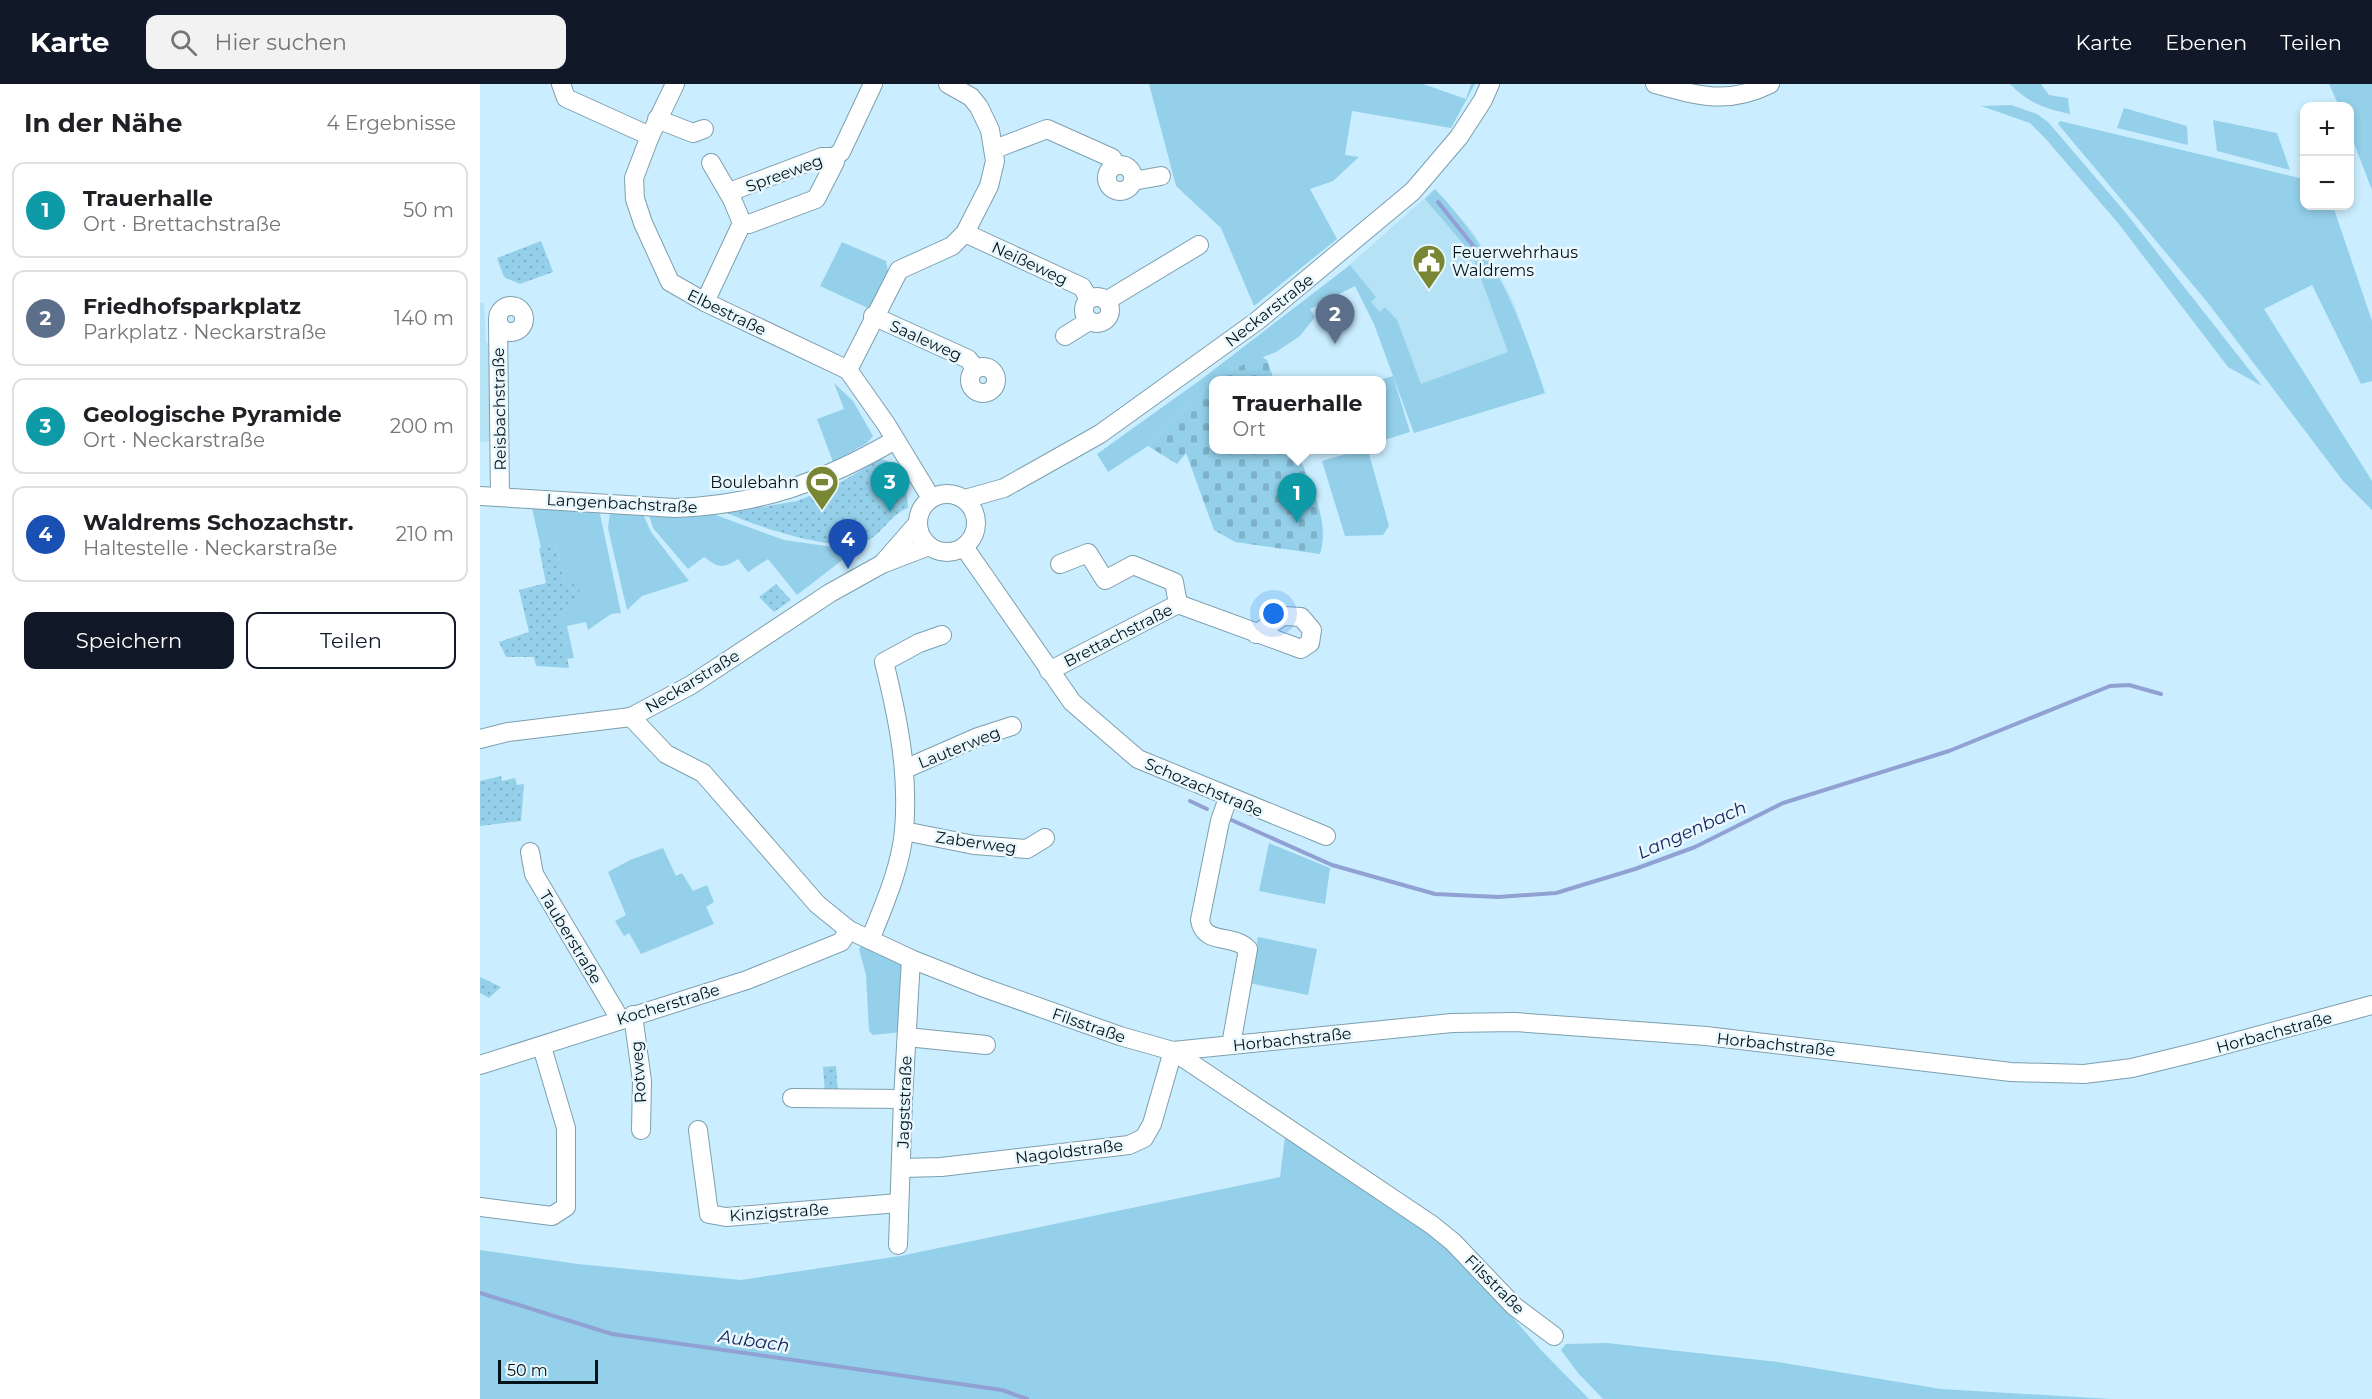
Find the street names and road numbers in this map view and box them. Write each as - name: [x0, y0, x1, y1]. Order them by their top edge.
- street label: Spreeweg: [743, 151, 825, 196]
- street label: Neißeweg: [989, 238, 1071, 289]
- street label: Neckarstraße: [1221, 270, 1317, 351]
- street label: Elbestraße: [684, 285, 769, 340]
- street label: Saaleweg: [887, 316, 965, 365]
- street label: Reisbachstraße: [489, 347, 510, 471]
- street label: Langenbachstraße: [546, 490, 698, 517]
- street label: Brettachstraße: [1061, 600, 1176, 671]
- street label: Neckarstraße: [642, 646, 743, 717]
- street label: Lauterweg: [915, 722, 1003, 772]
- street label: Schozachstraße: [1142, 754, 1266, 821]
- street label: Zaberweg: [934, 827, 1018, 858]
- street label: Tauberstraße: [535, 887, 606, 987]
- street label: Kocherstraße: [614, 980, 722, 1029]
- street label: Filsstraße: [1050, 1004, 1128, 1047]
- street label: Horbachstraße: [2214, 1008, 2334, 1057]
- street label: Horbachstraße: [1232, 1024, 1352, 1055]
- street label: Horbachstraße: [1716, 1029, 1836, 1060]
- street label: Rotweg: [627, 1040, 650, 1104]
- street label: Jagststraße: [893, 1055, 916, 1150]
- street label: Nagoldstraße: [1014, 1135, 1124, 1168]
- street label: Kinzigstraße: [729, 1200, 829, 1225]
- street label: Filsstraße: [1461, 1251, 1528, 1318]

